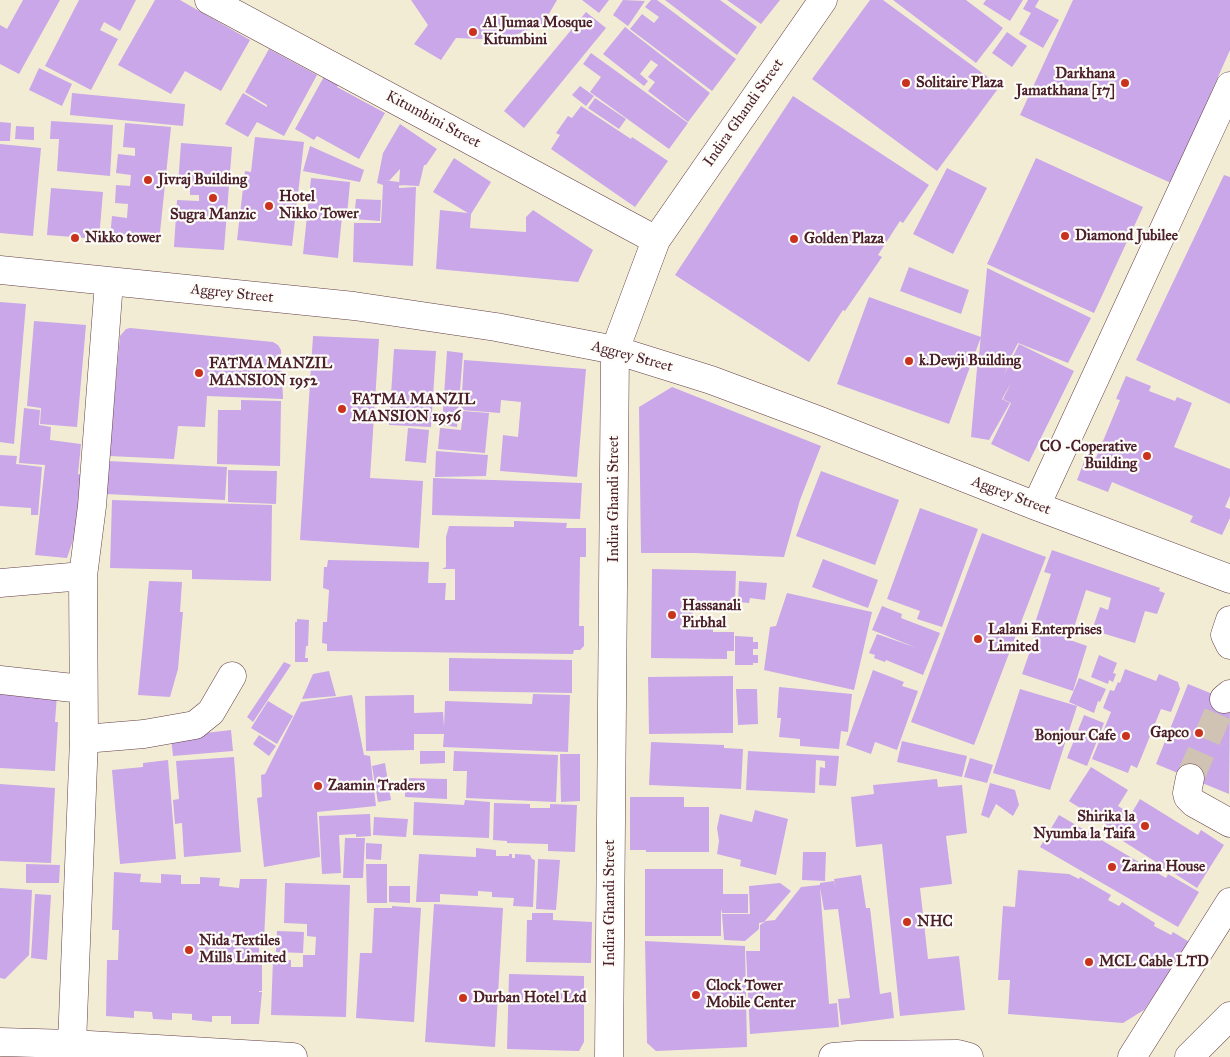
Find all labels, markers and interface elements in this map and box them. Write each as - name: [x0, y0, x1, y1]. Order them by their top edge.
- place label: Al Jumaa Mosque Kitumbini: [483, 14, 592, 49]
- marker: Al Jumaa Mosque Kitumbini: [467, 26, 479, 38]
- street label: Indira Ghandi Street: [700, 56, 788, 170]
- place label: Darkhana Jamatkhana [17]: [1016, 65, 1115, 100]
- place label: Solitaire Plaza: [916, 74, 1003, 92]
- marker: Solitaire Plaza: [900, 77, 912, 89]
- marker: Darkhana Jamatkhana [17]: [1119, 77, 1131, 89]
- street label: Kitumbini Street: [383, 87, 483, 153]
- place label: Jivraj Building: [158, 171, 247, 189]
- marker: Jivraj Building: [142, 174, 154, 186]
- place label: Hotel Nikko Tower: [279, 188, 359, 223]
- marker: Sugra Manzic: [207, 192, 219, 204]
- marker: Hotel Nikko Tower: [263, 200, 275, 212]
- place label: Sugra Manzic: [170, 206, 256, 224]
- place label: Diamond Jubilee: [1075, 227, 1178, 245]
- place label: Nikko tower: [85, 229, 161, 247]
- place label: Golden Plaza: [804, 230, 884, 248]
- marker: Diamond Jubilee: [1059, 230, 1071, 242]
- marker: Nikko tower: [69, 232, 81, 244]
- marker: Golden Plaza: [788, 233, 800, 245]
- street label: Aggrey Street: [190, 281, 274, 307]
- street label: Aggrey Street: [589, 338, 675, 376]
- place label: k.Dewji Building: [919, 352, 1021, 370]
- place label: FATMA MANZIL MANSION 1952: [209, 355, 332, 390]
- marker: k.Dewji Building: [903, 355, 915, 367]
- marker: FATMA MANZIL MANSION 1952: [193, 367, 205, 379]
- place label: FATMA MANZIL MANSION 1956: [352, 391, 475, 426]
- marker: FATMA MANZIL MANSION 1956: [336, 403, 348, 415]
- street label: Indira Ghandi Street: [605, 435, 623, 563]
- place label: CO -Coperative Building: [1040, 438, 1137, 473]
- marker: CO -Coperative Building: [1141, 450, 1153, 462]
- street label: Aggrey Street: [969, 473, 1053, 519]
- place label: Hassanali Pirbhal: [682, 597, 741, 632]
- marker: Hassanali Pirbhal: [666, 609, 678, 621]
- place label: Lalani Enterprises Limited: [988, 621, 1102, 656]
- marker: Lalani Enterprises Limited: [972, 633, 984, 645]
- place label: Gapco: [1150, 724, 1189, 742]
- place label: Bonjour Cafe: [1034, 727, 1116, 745]
- marker: Gapco: [1193, 727, 1205, 739]
- marker: Bonjour Cafe: [1120, 730, 1132, 742]
- place label: Zaamin Traders: [328, 777, 425, 795]
- marker: Zaamin Traders: [312, 780, 324, 792]
- place label: Shirika la Nyumba la Taifa: [1033, 808, 1135, 843]
- marker: Shirika la Nyumba la Taifa: [1139, 820, 1151, 832]
- street label: Indira Ghandi Street: [601, 839, 619, 967]
- place label: Zarina House: [1122, 858, 1205, 876]
- marker: Zarina House: [1106, 861, 1118, 873]
- place label: NHC: [917, 913, 953, 931]
- marker: NHC: [901, 916, 913, 928]
- place label: Nida Textiles Mills Limited: [199, 932, 286, 967]
- marker: Nida Textiles Mills Limited: [183, 944, 195, 956]
- place label: MCL Cable LTD: [1099, 953, 1209, 971]
- marker: MCL Cable LTD: [1083, 956, 1095, 968]
- place label: Clock Tower Mobile Center: [706, 977, 796, 1012]
- place label: Durban Hotel Ltd: [473, 989, 587, 1007]
- marker: Clock Tower Mobile Center: [690, 989, 702, 1001]
- marker: Durban Hotel Ltd: [457, 992, 469, 1004]

